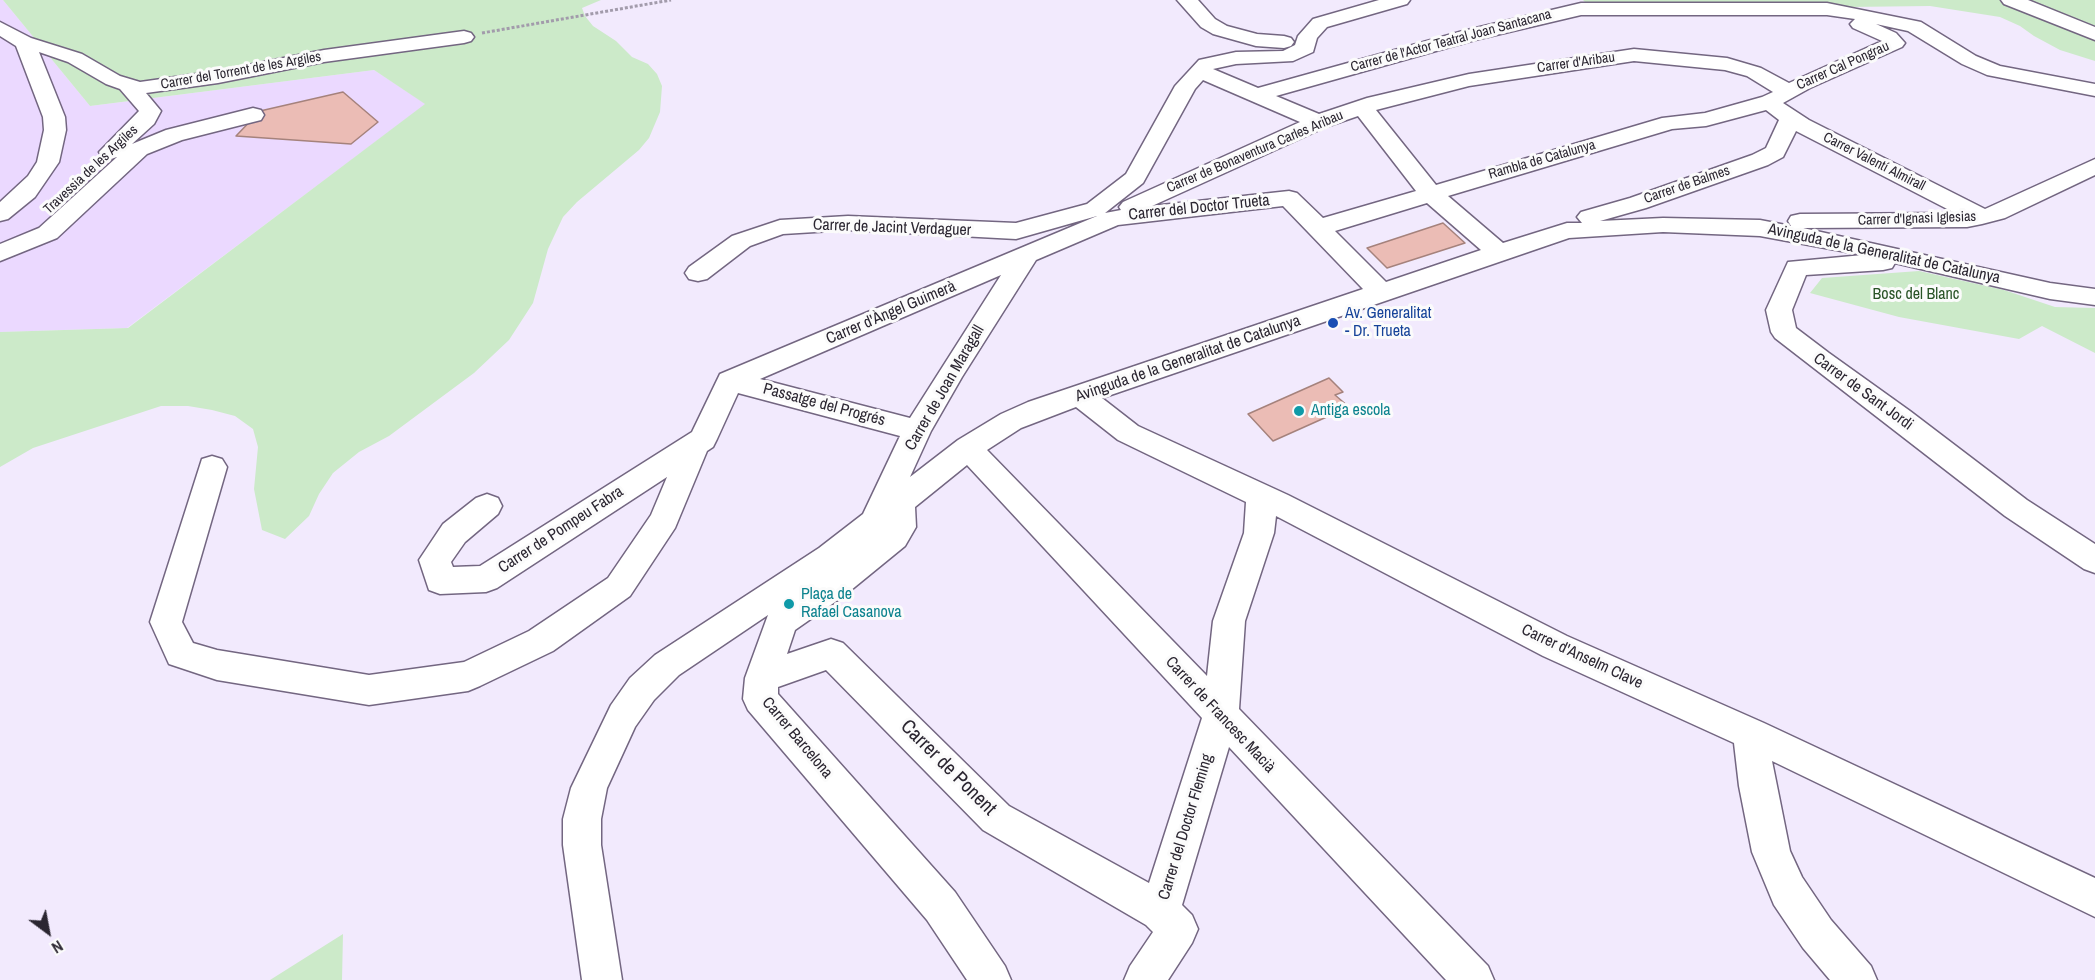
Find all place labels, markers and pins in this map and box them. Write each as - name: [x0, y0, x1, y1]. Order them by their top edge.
- place label: Av. Generalitat - Dr. Trueta: [1345, 304, 1431, 342]
- marker: Av. Generalitat - Dr. Trueta: [1326, 316, 1340, 330]
- place label: Antiga escola: [1311, 401, 1391, 421]
- marker: Antiga escola: [1292, 404, 1306, 418]
- place label: Plaça de Rafael Casanova: [801, 585, 902, 623]
- marker: Plaça de Rafael Casanova: [782, 597, 796, 611]

